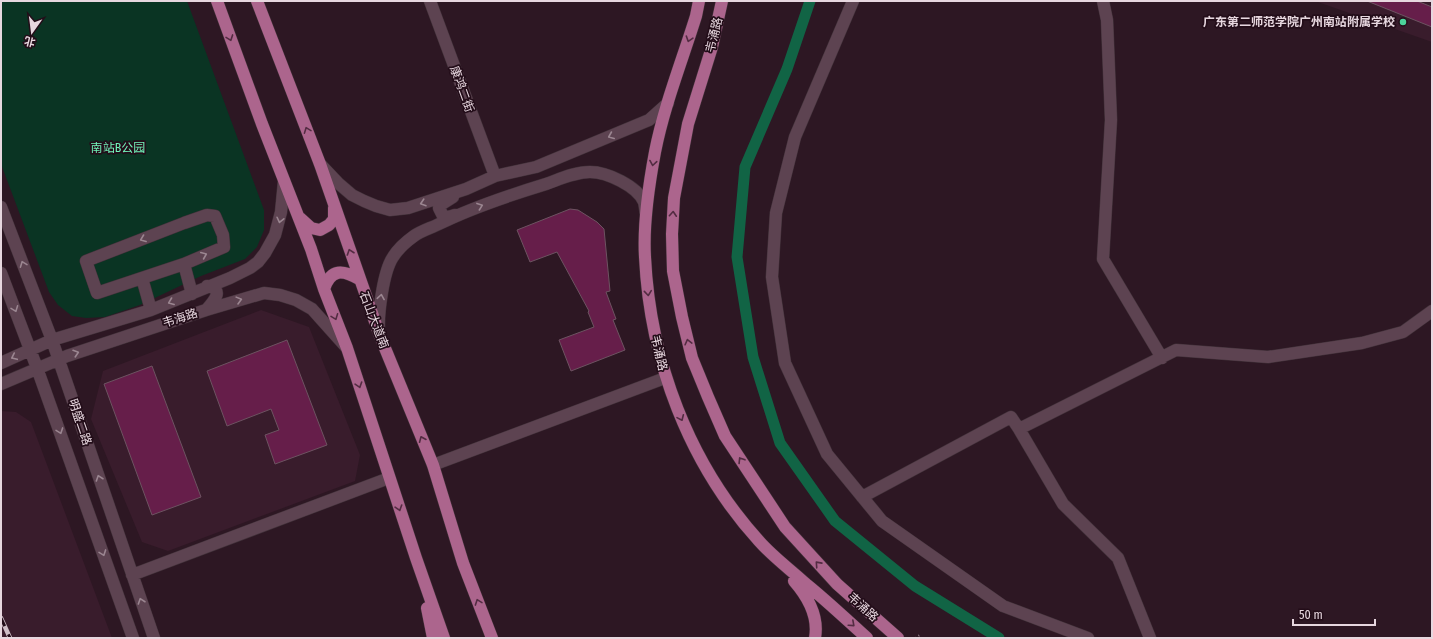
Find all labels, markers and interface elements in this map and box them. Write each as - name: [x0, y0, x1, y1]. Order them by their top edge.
- north arrow: [12, 12, 52, 52]
- place label: 广东第二师范学院广州南站附属学校: [1203, 15, 1395, 29]
- street label: 韦涌路: [703, 16, 725, 54]
- marker: 广东第二师范学院广州南站附属学校: [1398, 17, 1408, 27]
- text: 北: [23, 34, 37, 49]
- one-way arrow: [226, 34, 234, 41]
- one-way arrow: [685, 35, 694, 42]
- street label: 康鸿二街: [447, 64, 477, 114]
- one-way arrow: [303, 126, 311, 133]
- one-way arrow: [607, 131, 614, 139]
- park label: 南站B公园: [91, 141, 145, 155]
- one-way arrow: [650, 160, 658, 166]
- one-way arrow: [420, 198, 427, 207]
- one-way arrow: [476, 203, 483, 211]
- one-way arrow: [668, 211, 677, 217]
- one-way arrow: [276, 216, 284, 223]
- one-way arrow: [139, 235, 146, 243]
- one-way arrow: [346, 249, 355, 256]
- one-way arrow: [199, 252, 207, 260]
- one-way arrow: [19, 261, 27, 268]
- street label: 石山大道南: [357, 289, 391, 351]
- one-way arrow: [644, 290, 653, 296]
- one-way arrow: [376, 294, 385, 301]
- one-way arrow: [236, 296, 243, 305]
- one-way arrow: [168, 297, 175, 305]
- one-way arrow: [10, 305, 18, 312]
- street label: 韦海路: [161, 306, 199, 330]
- one-way arrow: [330, 313, 338, 320]
- street label: 韦涌路: [648, 334, 670, 372]
- one-way arrow: [684, 339, 693, 346]
- one-way arrow: [72, 349, 79, 358]
- one-way arrow: [10, 352, 18, 360]
- one-way arrow: [354, 381, 363, 388]
- street label: 明盛二路: [66, 397, 94, 447]
- one-way arrow: [676, 414, 684, 421]
- one-way arrow: [55, 427, 63, 434]
- one-way arrow: [419, 435, 427, 442]
- one-way arrow: [738, 457, 745, 464]
- one-way arrow: [95, 475, 104, 482]
- one-way arrow: [395, 505, 403, 512]
- one-way arrow: [99, 550, 107, 557]
- one-way arrow: [816, 561, 823, 569]
- street label: 韦涌路: [845, 590, 881, 624]
- one-way arrow: [137, 598, 146, 605]
- one-way arrow: [474, 598, 482, 605]
- scale bar: [1293, 601, 1375, 627]
- text: 50 m: [1299, 608, 1323, 622]
- one-way arrow: [847, 619, 855, 627]

